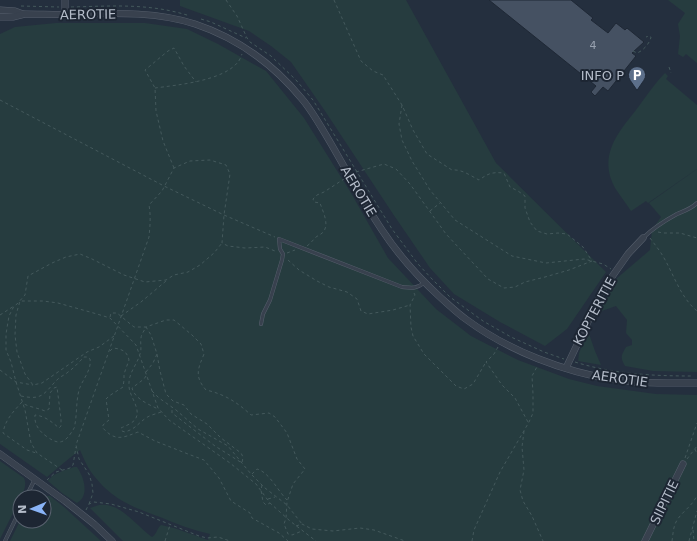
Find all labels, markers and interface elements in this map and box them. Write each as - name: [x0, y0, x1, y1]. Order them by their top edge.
- street label: AEROTIE: [60, 7, 116, 22]
- house number: 4: [590, 39, 597, 52]
- parking icon: INFO P: [627, 65, 647, 90]
- place label: INFO P: [581, 68, 624, 83]
- street label: AEROTIE: [338, 163, 380, 219]
- street label: KOPTERITIE: [570, 275, 619, 348]
- street label: AEROTIE: [591, 367, 649, 390]
- street label: SIIPITIE: [647, 478, 682, 527]
- north arrow: [12, 489, 52, 529]
- text: N: [16, 504, 29, 514]

